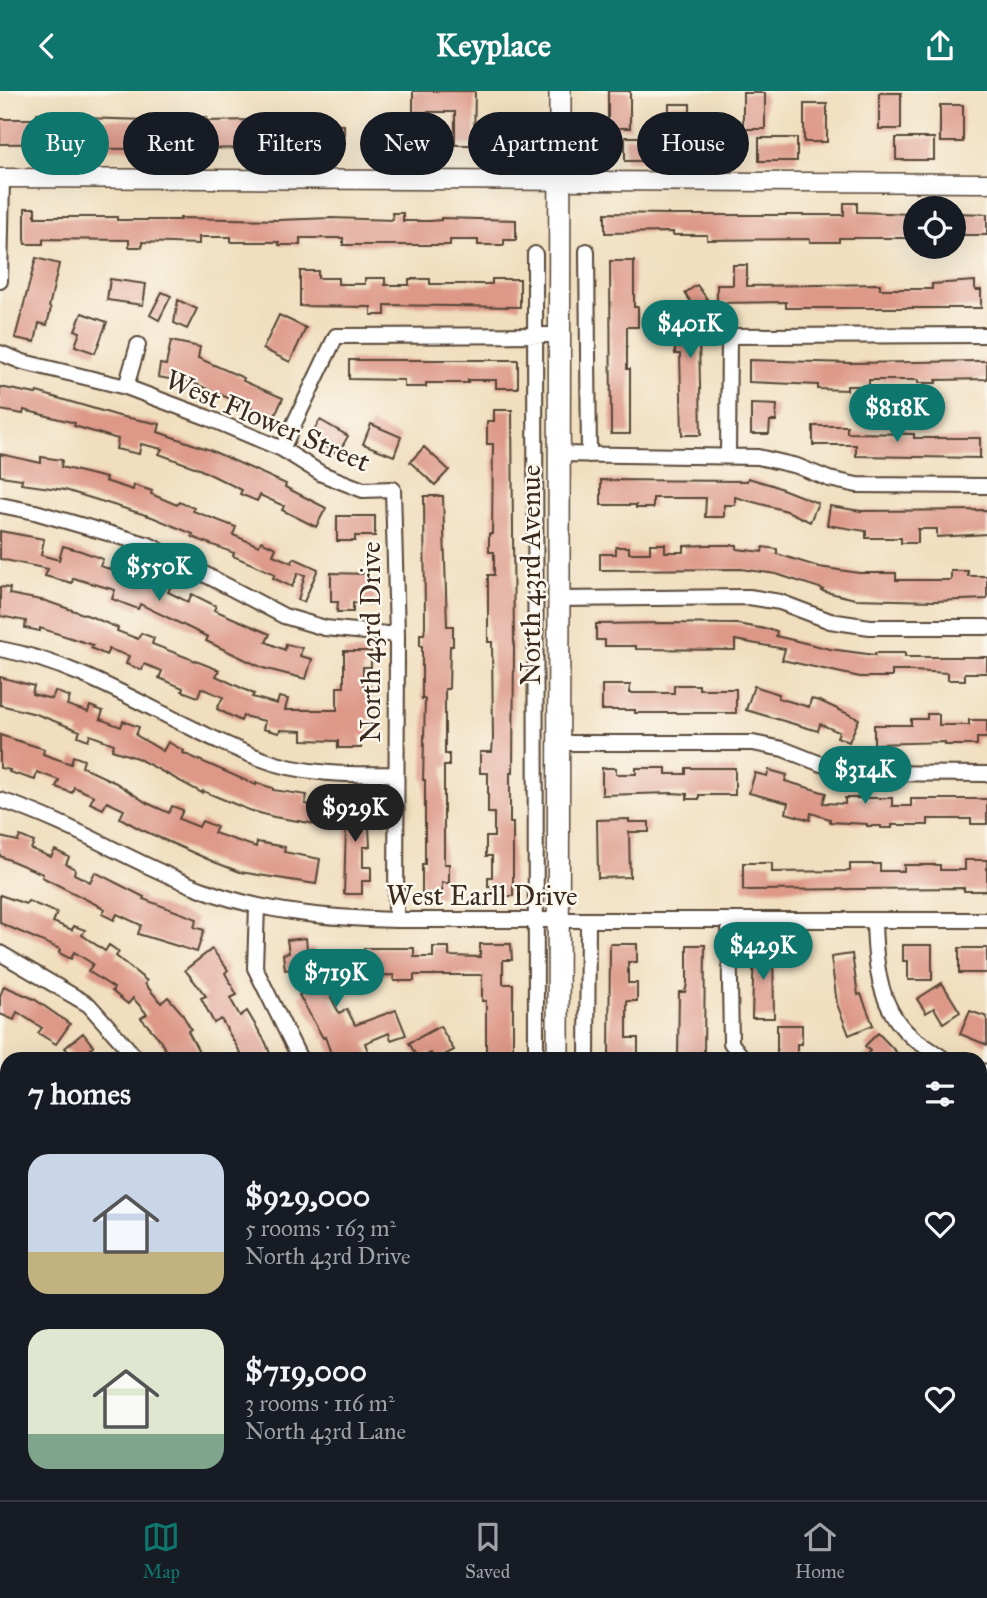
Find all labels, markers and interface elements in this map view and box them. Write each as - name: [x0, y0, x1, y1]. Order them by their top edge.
- text: Keyplace: [436, 26, 551, 65]
- icon: back: [28, 27, 66, 65]
- icon: share: [921, 27, 959, 65]
- chip: Buy: [21, 112, 109, 175]
- chip: Rent: [123, 112, 219, 175]
- chip: Filters: [233, 112, 346, 175]
- chip: New: [360, 112, 454, 175]
- chip: Apartment: [468, 112, 623, 175]
- chip: House: [637, 112, 749, 175]
- map controls: [903, 196, 966, 259]
- button: locate: [903, 196, 966, 259]
- pin: $401K: [641, 301, 739, 360]
- text: $401K: [657, 309, 723, 337]
- street label: West Flower Street: [160, 362, 376, 479]
- pin: $818K: [848, 385, 946, 444]
- text: $818K: [865, 393, 929, 421]
- street label: North 43rd Avenue: [513, 465, 548, 685]
- street label: North 43rd Drive: [353, 541, 388, 743]
- pin: $550K: [110, 543, 208, 603]
- text: $550K: [127, 552, 191, 580]
- pin: $314K: [816, 747, 914, 806]
- text: $314K: [834, 755, 896, 783]
- pin: $929K: [306, 785, 404, 844]
- text: $929K: [322, 793, 388, 821]
- street label: West Earll Drive: [386, 878, 578, 913]
- pin: $429K: [714, 923, 812, 982]
- text: $429K: [730, 931, 796, 959]
- pin: $719K: [287, 949, 385, 1009]
- text: $719K: [304, 958, 368, 986]
- icon: filters: [921, 1075, 959, 1113]
- text: 7 homes: [28, 1076, 131, 1112]
- text: $929,000: [245, 1178, 370, 1214]
- icon: home: [84, 1182, 168, 1266]
- icon: heart: [921, 1205, 959, 1243]
- text: 5 rooms · 163 m²: [245, 1214, 396, 1242]
- text: North 43rd Drive: [245, 1242, 411, 1270]
- text: $719,000: [245, 1353, 367, 1389]
- icon: home: [84, 1357, 168, 1441]
- icon: heart: [921, 1380, 959, 1418]
- text: 3 rooms · 116 m²: [245, 1389, 395, 1417]
- text: North 43rd Lane: [245, 1417, 406, 1445]
- tab: Map: [142, 1518, 180, 1583]
- tab: Saved: [465, 1518, 510, 1583]
- tab: Home: [795, 1518, 845, 1583]

